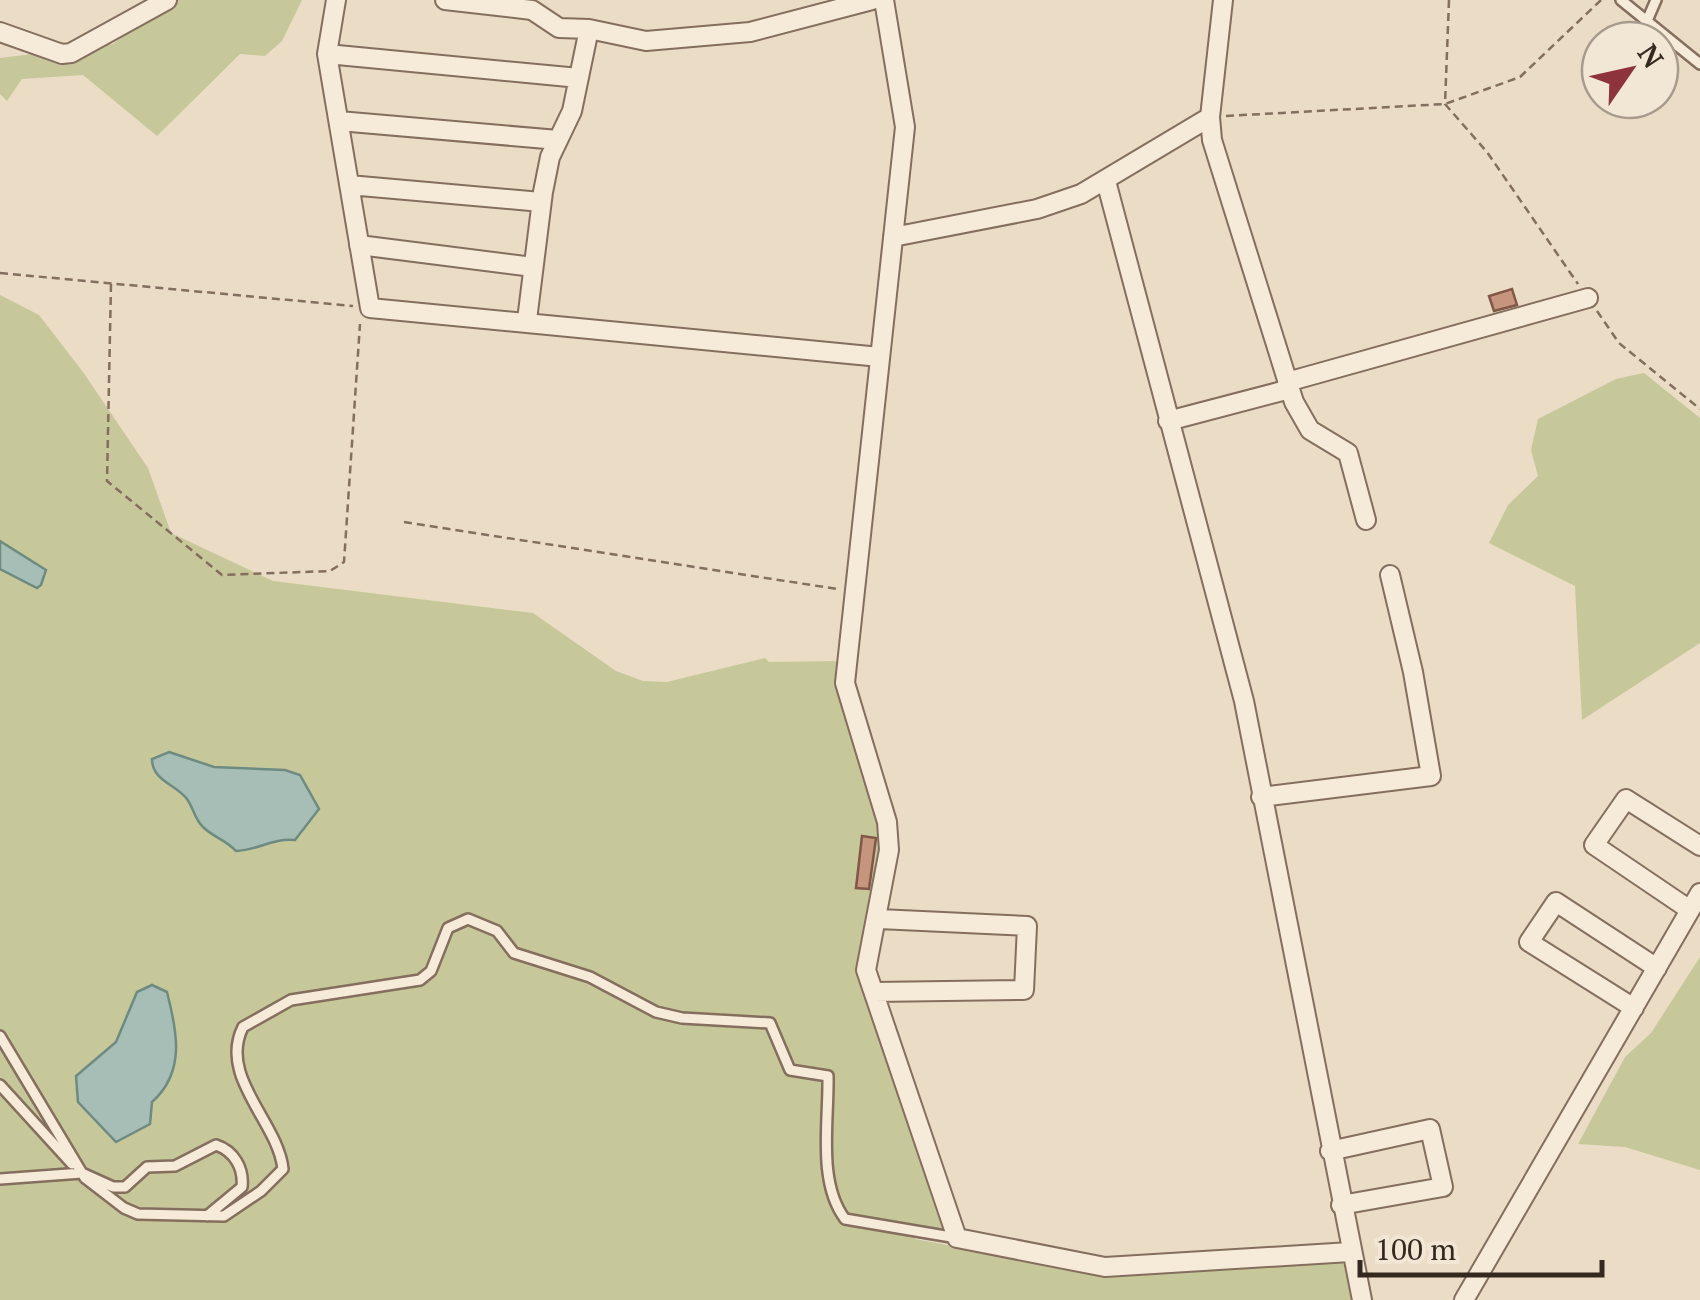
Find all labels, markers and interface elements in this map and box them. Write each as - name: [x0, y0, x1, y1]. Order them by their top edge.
- north arrow: [1580, 20, 1680, 120]
- text: N: [1630, 37, 1672, 75]
- scale bar: [1360, 1215, 1602, 1277]
- text: 100 m: [1375, 1229, 1456, 1269]

